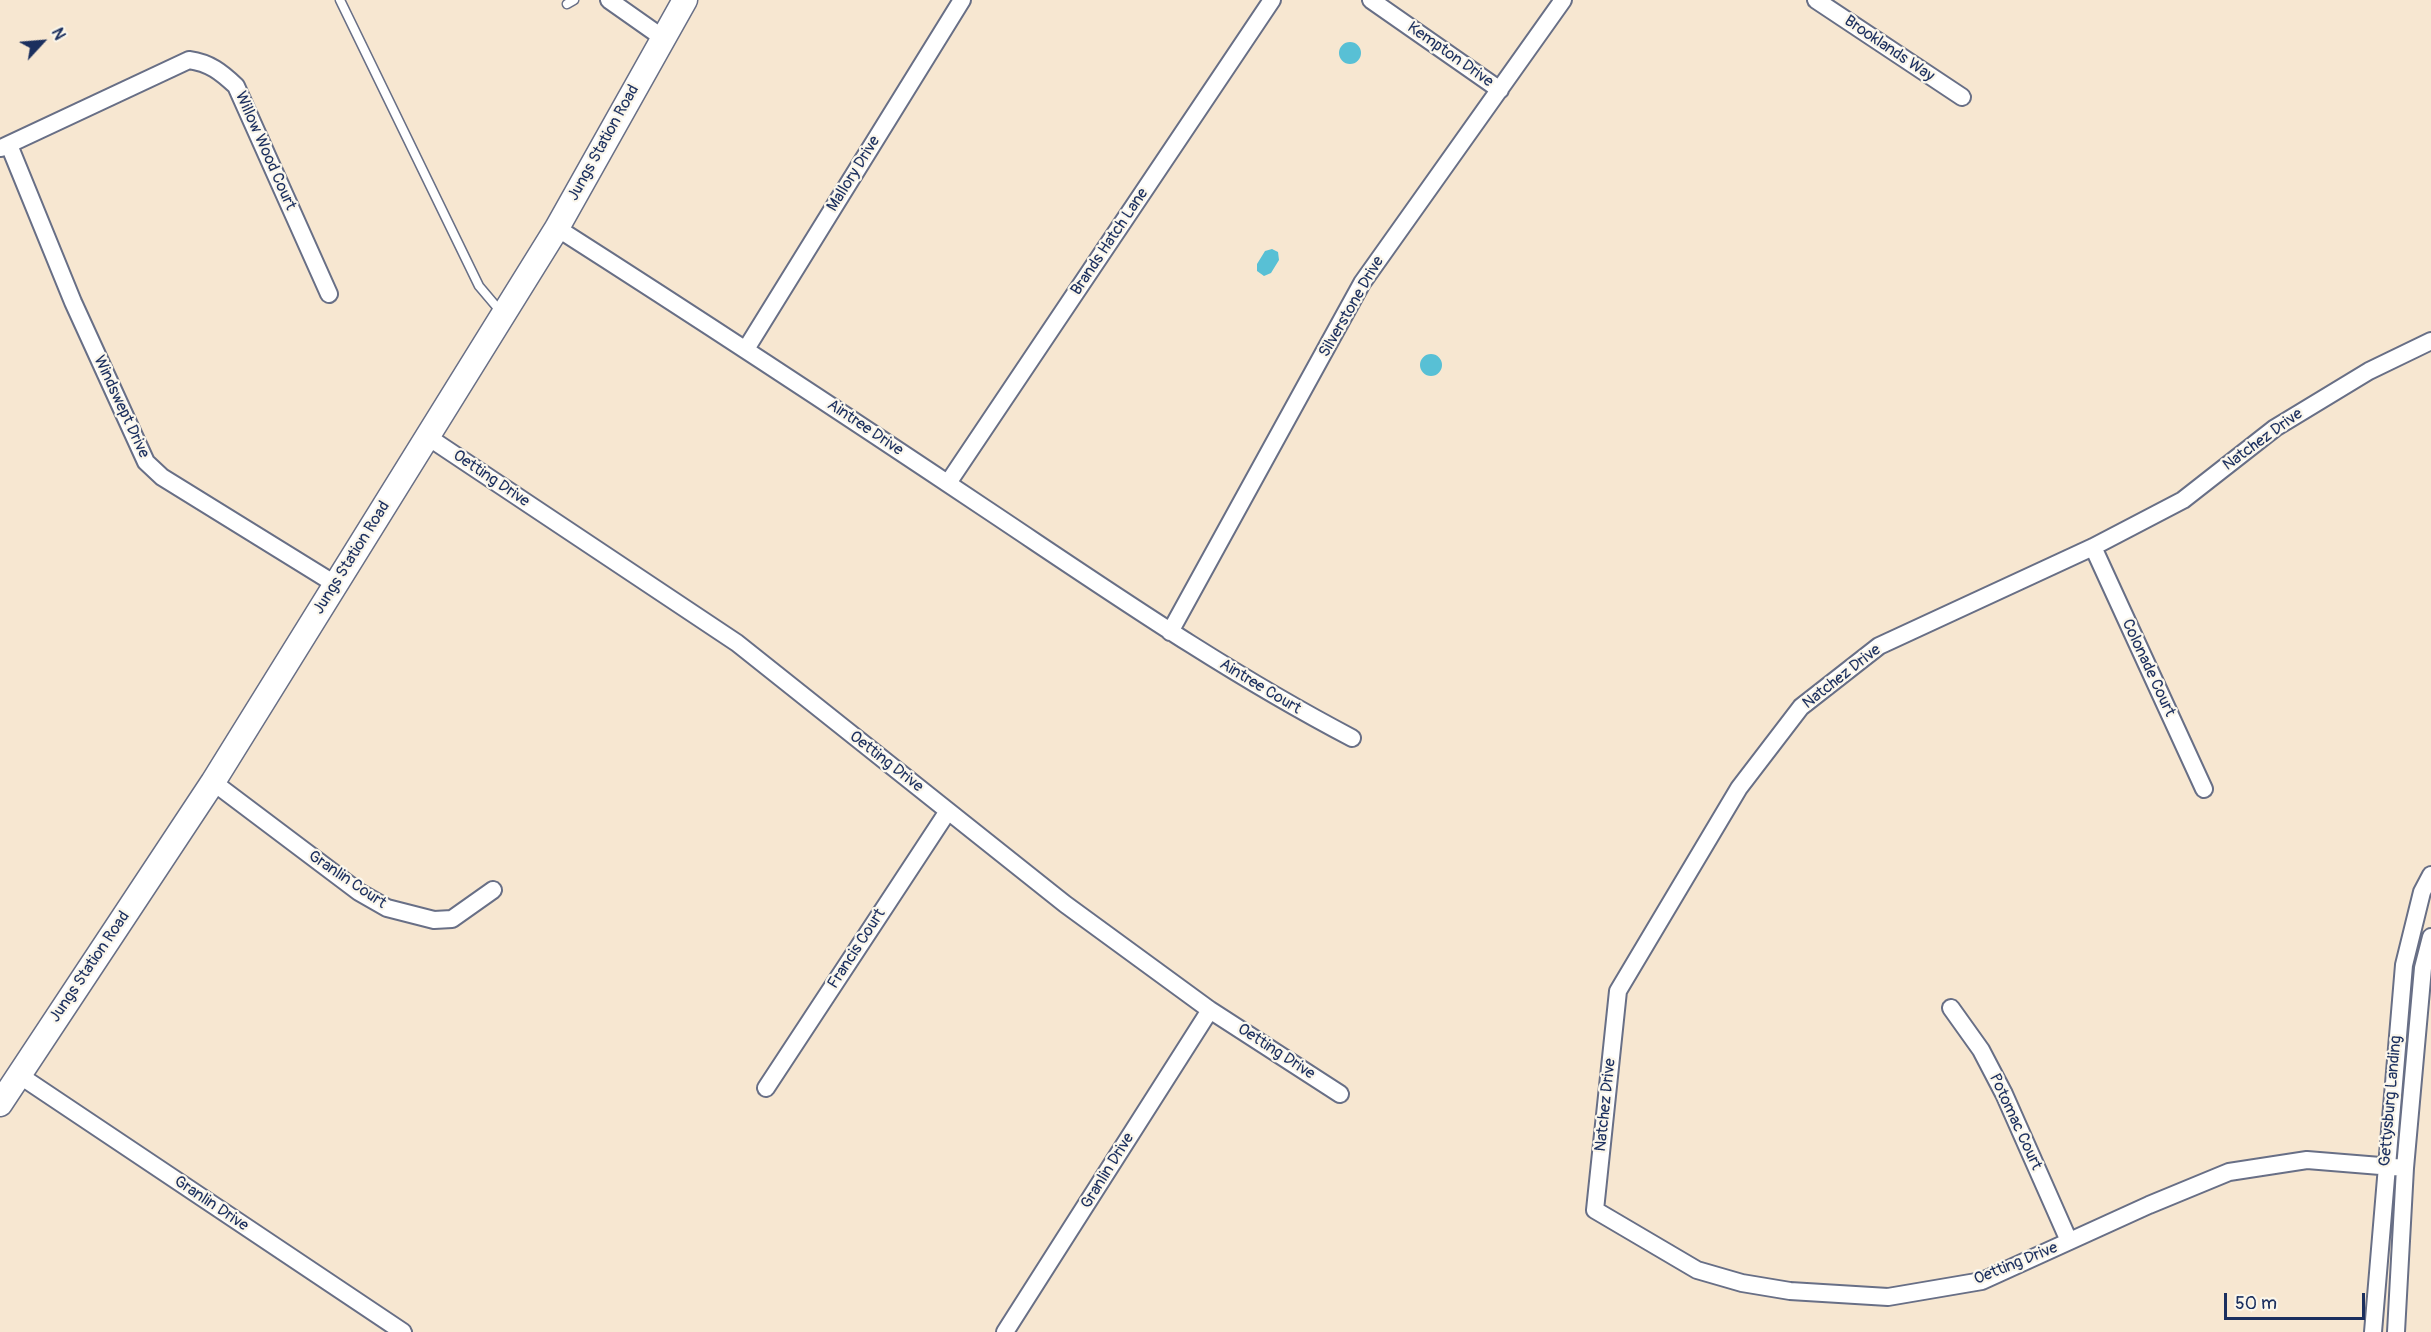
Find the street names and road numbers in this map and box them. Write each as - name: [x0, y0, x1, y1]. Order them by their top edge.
- street label: Brooklands Way: [1840, 12, 1938, 86]
- street label: Kempton Drive: [1403, 18, 1497, 92]
- street label: Jungs Station Road: [564, 82, 644, 204]
- street label: Willow Wood Court: [230, 89, 300, 213]
- street label: Mallory Drive: [823, 133, 885, 215]
- street label: Brands Hatch Lane: [1067, 185, 1153, 299]
- street label: Silverstone Drive: [1315, 253, 1389, 361]
- street label: Windswept Drive: [89, 353, 153, 461]
- street label: Aintree Drive: [823, 396, 907, 460]
- street label: Natchez Drive: [2219, 405, 2307, 475]
- street label: Oetting Drive: [449, 446, 533, 512]
- street label: Jungs Station Road: [310, 498, 394, 618]
- street label: Colonade Court: [2117, 616, 2179, 720]
- street label: Natchez Drive: [1799, 641, 1885, 713]
- street label: Aintree Court: [1216, 655, 1304, 719]
- street label: Oetting Drive: [845, 727, 927, 797]
- street label: Granlin Court: [304, 847, 390, 913]
- street label: Francis Court: [824, 905, 890, 993]
- street label: Jungs Station Road: [46, 908, 134, 1026]
- street label: Oetting Drive: [1234, 1020, 1318, 1084]
- street label: Gettysburg Landing: [2376, 1035, 2406, 1167]
- street label: Natchez Drive: [1592, 1057, 1620, 1153]
- street label: Potomac Court: [1984, 1071, 2046, 1173]
- street label: Granlin Drive: [1077, 1130, 1139, 1212]
- street label: Granlin Drive: [170, 1172, 252, 1236]
- street label: Oetting Drive: [1971, 1239, 2061, 1289]

